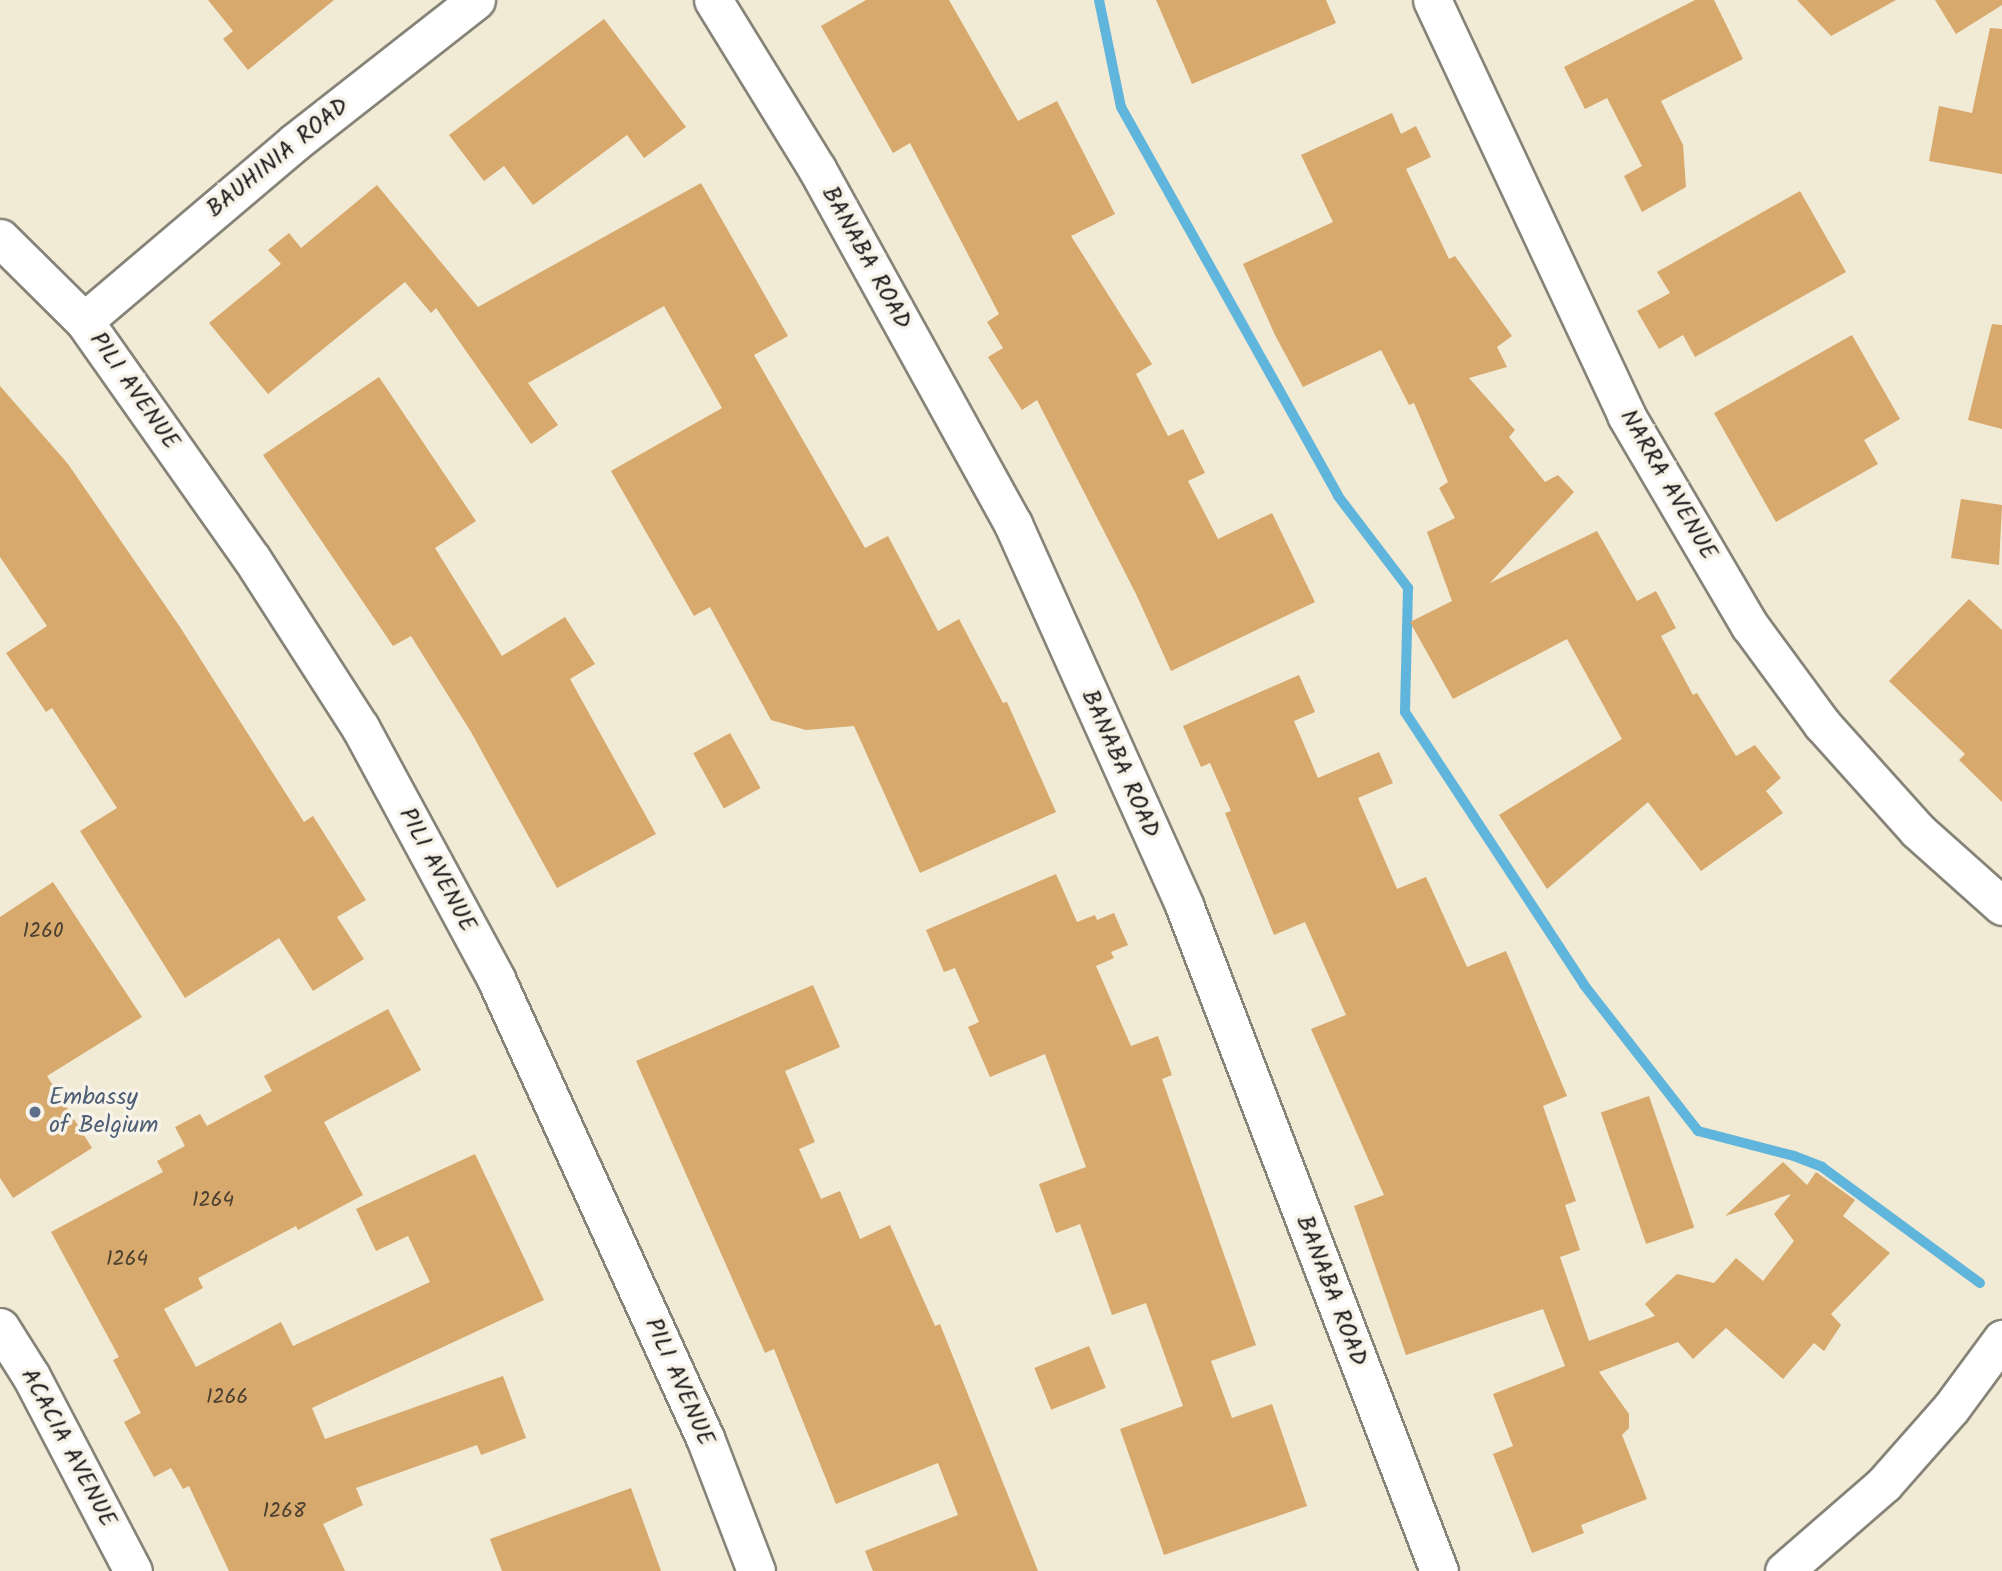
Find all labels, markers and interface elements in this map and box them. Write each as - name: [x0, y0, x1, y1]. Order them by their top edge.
- street label: BAUHINIA ROAD: [201, 92, 355, 224]
- street label: BANABA ROAD: [815, 181, 917, 335]
- street label: PILI AVENUE: [83, 327, 185, 455]
- street label: NARRA AVENUE: [1613, 405, 1723, 565]
- street label: BANABA ROAD: [1075, 686, 1165, 842]
- street label: PILI AVENUE: [392, 803, 482, 937]
- house number: 1260: [23, 919, 63, 945]
- place label: Embassy of Belgium: [49, 1084, 158, 1140]
- marker: Embassy of Belgium: [27, 1104, 43, 1120]
- house number: 1264: [192, 1188, 234, 1214]
- street label: BANABA ROAD: [1289, 1212, 1373, 1370]
- house number: 1264: [106, 1247, 148, 1273]
- street label: PILI AVENUE: [638, 1314, 720, 1450]
- street label: ACACIA AVENUE: [14, 1364, 122, 1532]
- house number: 1266: [206, 1385, 248, 1411]
- house number: 1268: [262, 1499, 306, 1525]

